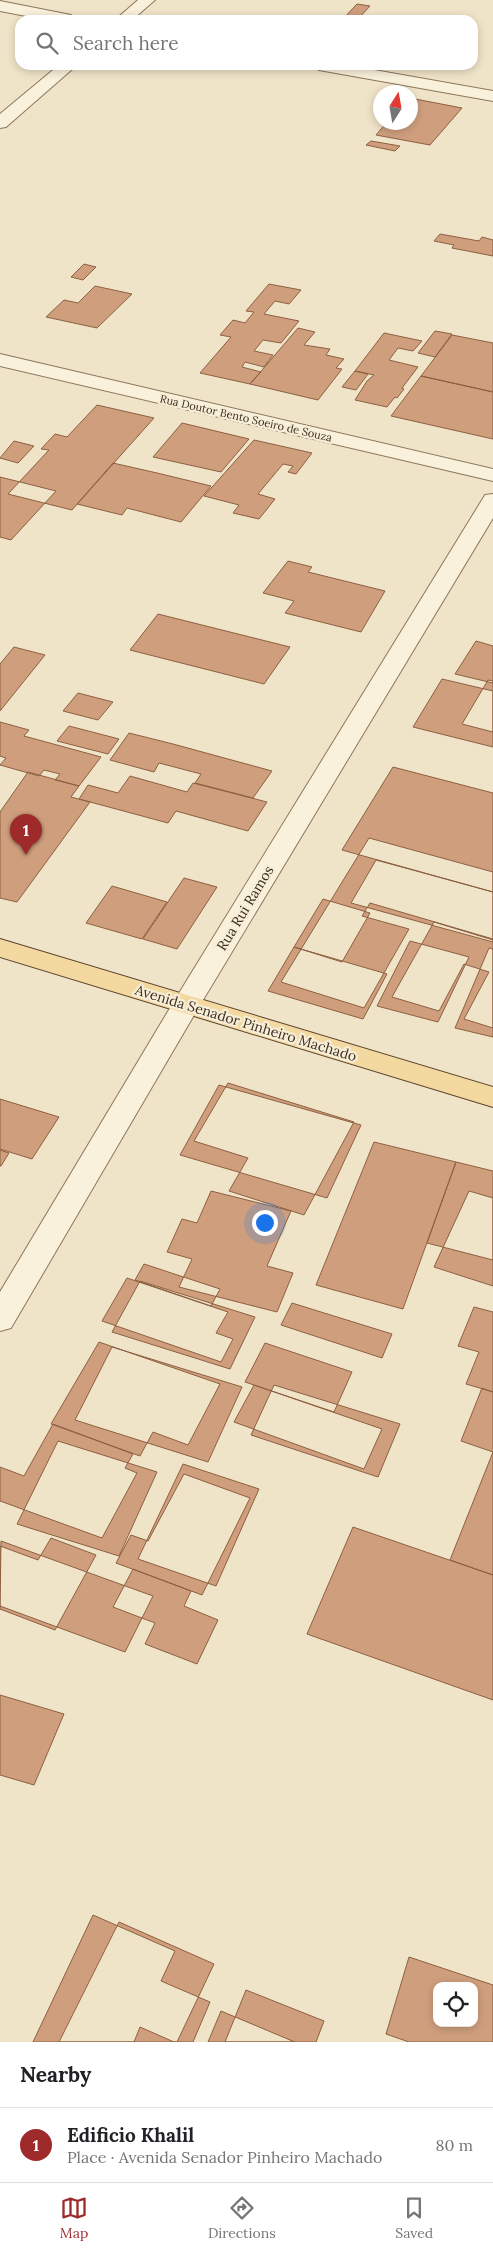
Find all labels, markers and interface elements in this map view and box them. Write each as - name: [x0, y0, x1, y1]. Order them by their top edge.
- search box: [15, 15, 478, 70]
- icon: search: [33, 29, 61, 57]
- text: Search here: [73, 31, 179, 55]
- north arrow: [373, 85, 418, 130]
- street label: Rua Doutor Bento Soeiro de Souza: [159, 391, 334, 445]
- pin: 1: [10, 814, 42, 855]
- street label: Rua Rui Ramos: [213, 862, 277, 954]
- street label: Avenida Senador Pinheiro Machado: [132, 980, 359, 1065]
- your location: [252, 1210, 278, 1236]
- map controls: [433, 1982, 478, 2027]
- button: locate: [433, 1982, 478, 2027]
- text: Nearby: [20, 2061, 91, 2088]
- text: Edificio Khalil: [67, 2123, 194, 2147]
- text: 1: [33, 2135, 39, 2155]
- text: 80 m: [436, 2135, 473, 2155]
- text: Place · Avenida Senador Pinheiro Machado: [67, 2147, 382, 2167]
- tab: Map: [60, 2194, 88, 2242]
- tab: Directions: [208, 2194, 276, 2242]
- tab: Saved: [395, 2194, 433, 2242]

